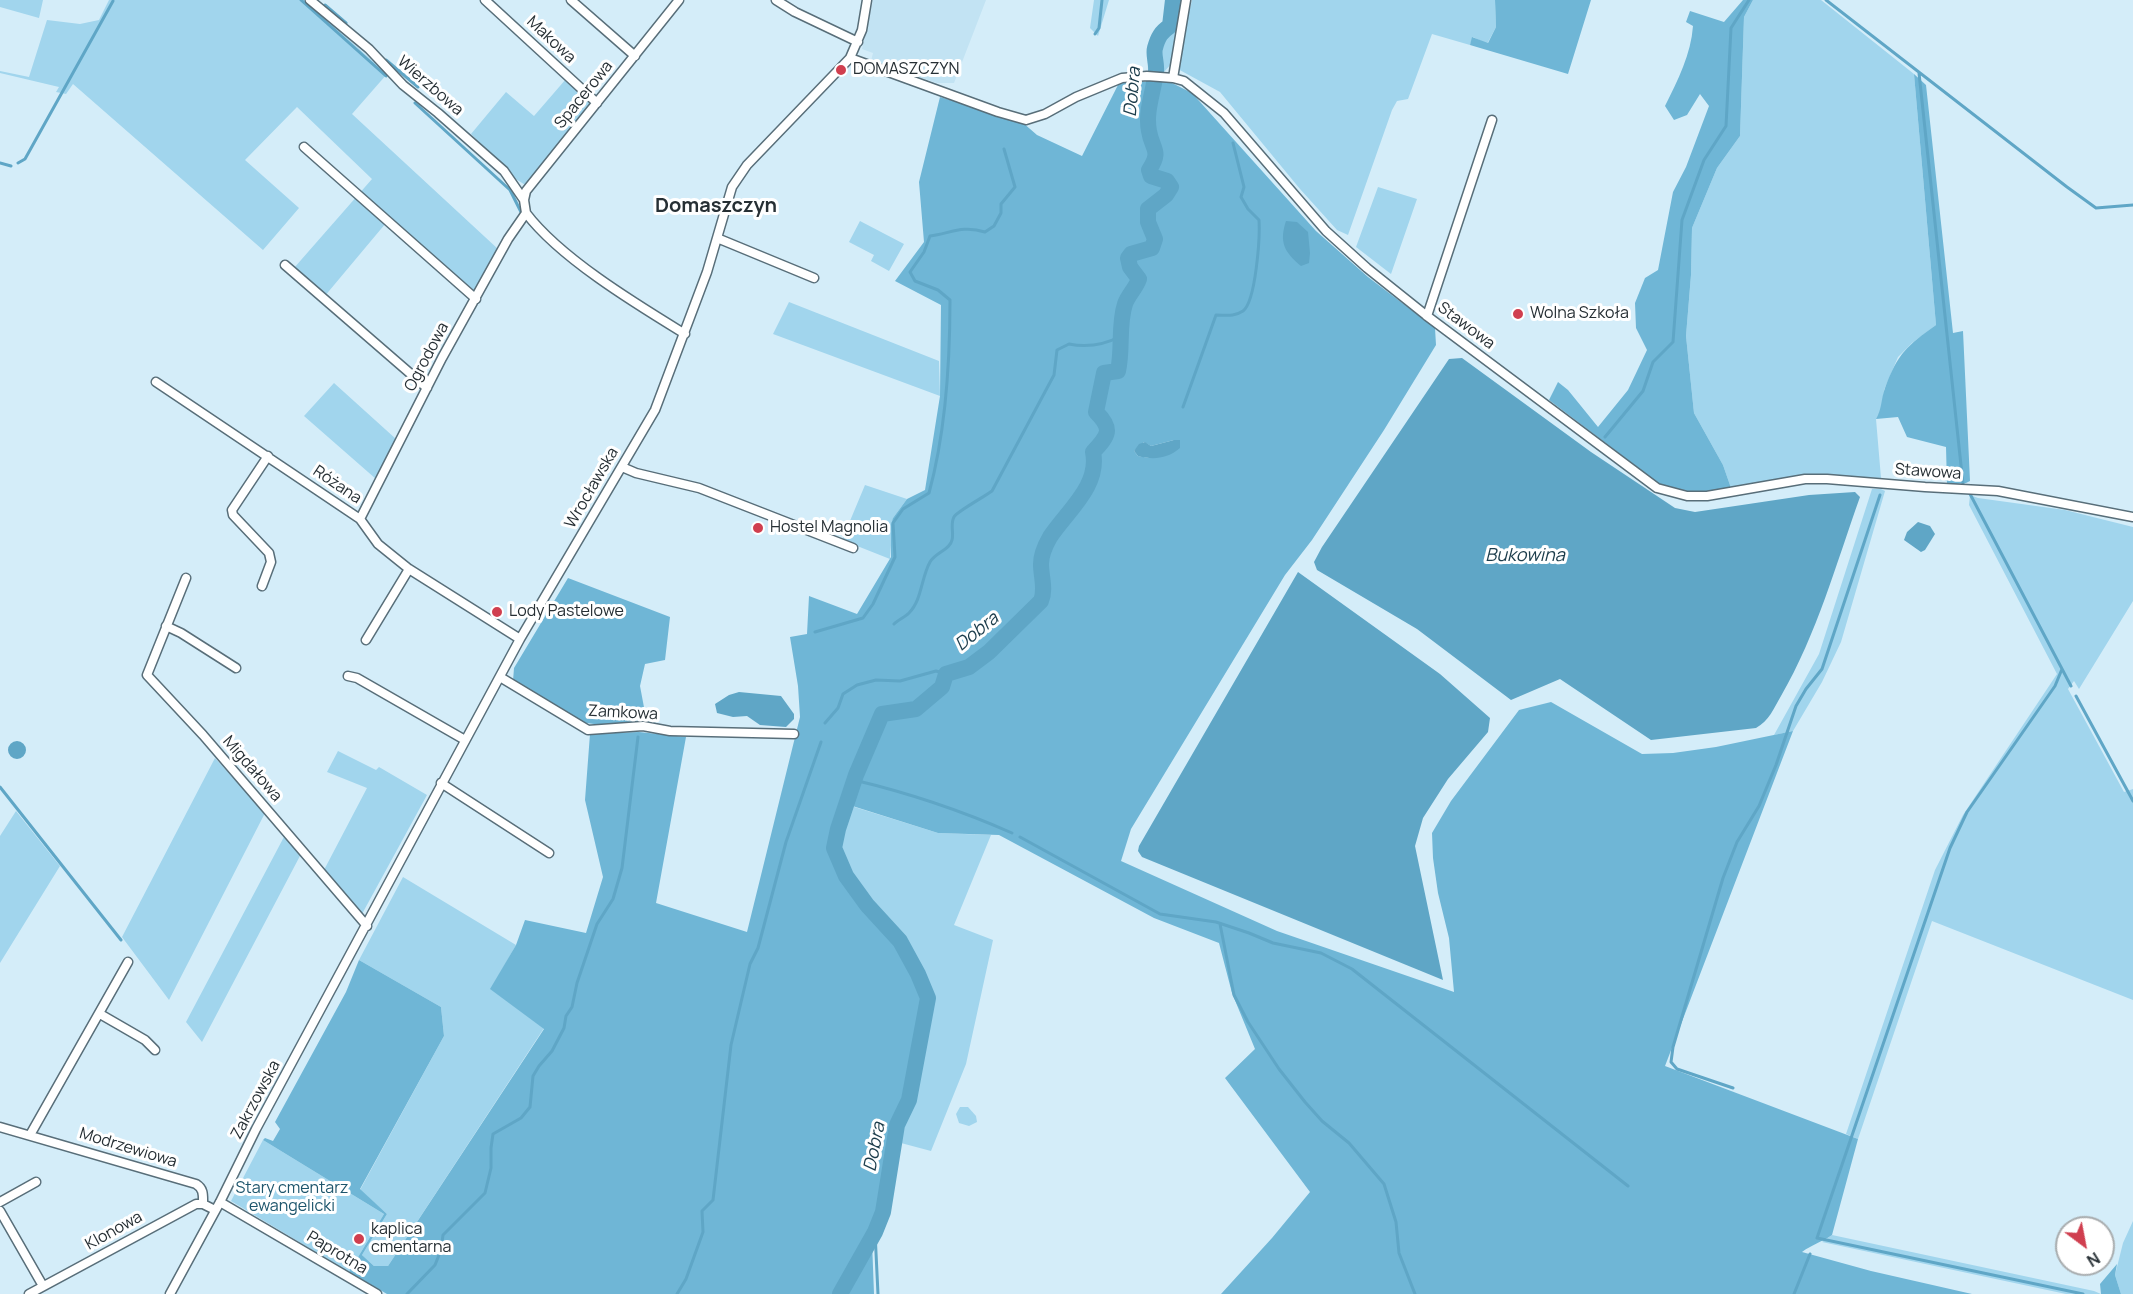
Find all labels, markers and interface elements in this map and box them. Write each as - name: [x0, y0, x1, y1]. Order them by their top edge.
- street label: Makowa: [523, 13, 579, 67]
- street label: Wierzbowa: [393, 52, 467, 120]
- street label: Spacerowa: [551, 57, 617, 133]
- place label: DOMASZCZYN: [853, 60, 959, 80]
- marker: DOMASZCZYN: [834, 63, 848, 77]
- water label: Dobra: [1120, 66, 1146, 118]
- district label: Domaszczyn: [655, 194, 777, 218]
- street label: Stawowa: [1434, 298, 1498, 354]
- place label: Wolna Szkoła: [1530, 304, 1629, 324]
- marker: Wolna Szkoła: [1511, 307, 1525, 321]
- street label: Ogrodowa: [401, 319, 453, 395]
- street label: Wrocławska: [561, 444, 623, 532]
- street label: Stawowa: [1894, 460, 1962, 484]
- street label: Różana: [309, 462, 365, 508]
- place label: Hostel Magnolia: [770, 518, 888, 538]
- marker: Hostel Magnolia: [751, 521, 765, 535]
- water label: Bukowina: [1485, 545, 1565, 567]
- place label: Lody Pastelowe: [509, 602, 624, 622]
- marker: Lody Pastelowe: [490, 605, 504, 619]
- water label: Dobra: [951, 608, 1003, 656]
- street label: Zamkowa: [588, 702, 658, 724]
- street label: Migdałowa: [218, 732, 286, 806]
- street label: Zakrzowska: [227, 1057, 285, 1143]
- water label: Dobra: [860, 1121, 890, 1173]
- street label: Modrzewiowa: [77, 1124, 179, 1172]
- park label: Stary cmentarz ewangelicki: [236, 1179, 348, 1217]
- street label: Klonowa: [82, 1208, 146, 1254]
- north arrow: [2055, 1216, 2115, 1276]
- place label: kaplica cmentarna: [371, 1220, 451, 1258]
- street label: Paprotna: [303, 1227, 371, 1279]
- marker: kaplica cmentarna: [352, 1232, 366, 1246]
- text: N: [2083, 1247, 2104, 1272]

